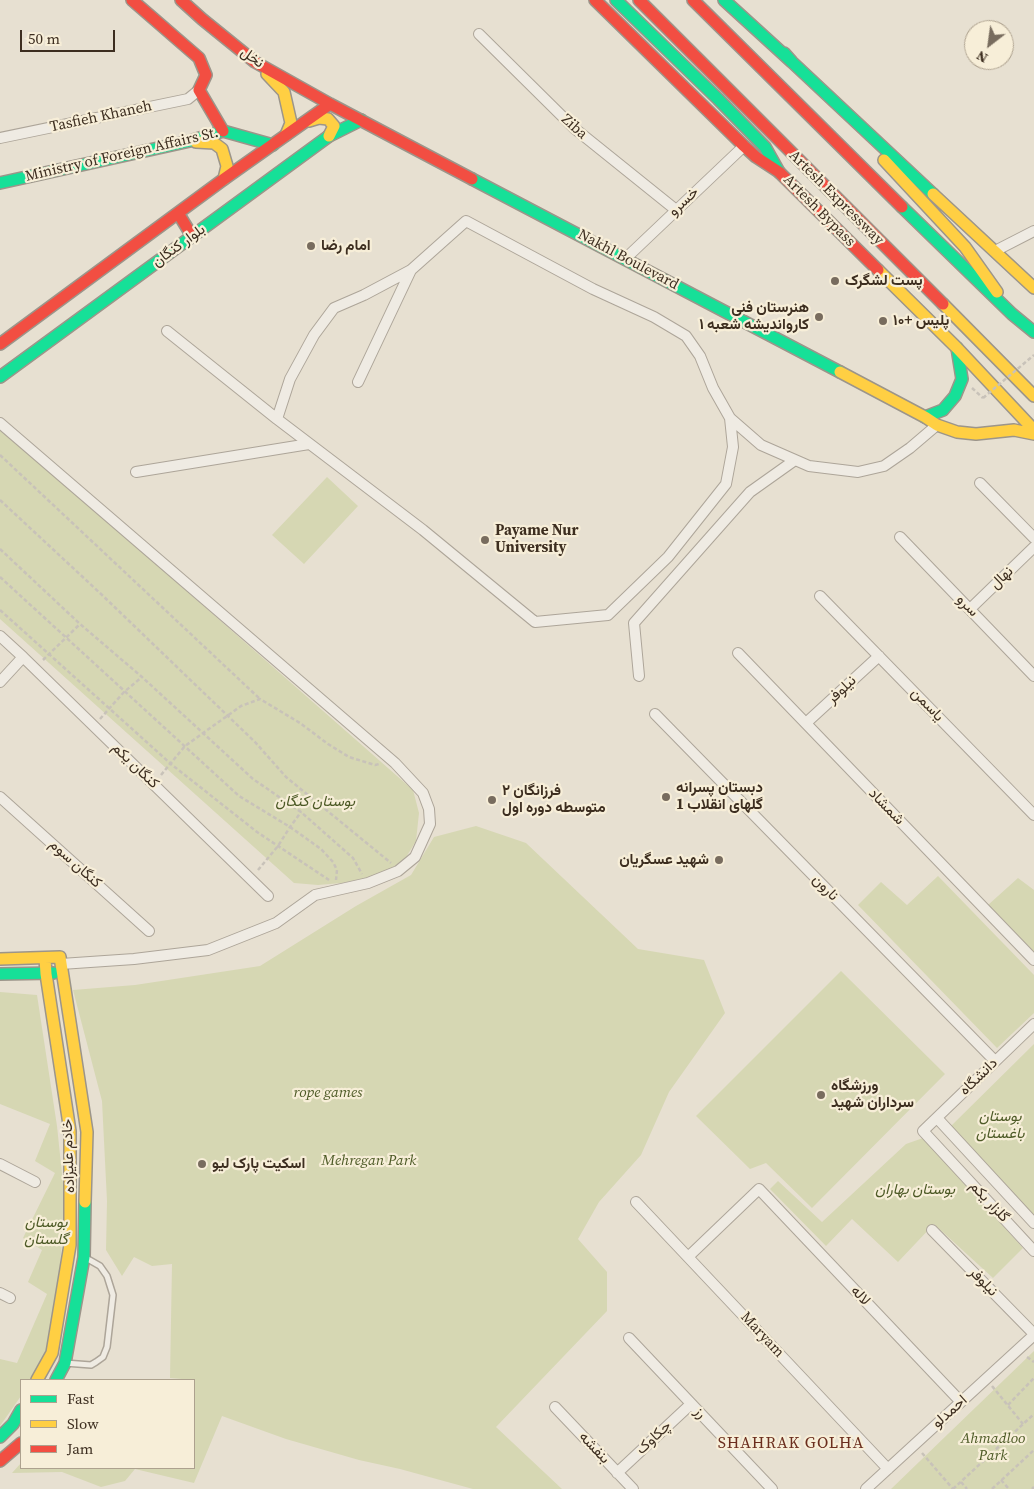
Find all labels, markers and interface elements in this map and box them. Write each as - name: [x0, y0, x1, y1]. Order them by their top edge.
- scale bar: [22, 20, 118, 52]
- north arrow: [964, 20, 1014, 70]
- text: 50 m: [28, 28, 60, 49]
- street label: نخل: [237, 44, 267, 72]
- text: N: [973, 46, 991, 68]
- street label: Tasfieh Khaneh: [48, 97, 154, 137]
- street label: Ziba: [557, 111, 591, 143]
- street label: Ministry of Foreign Affairs St.: [24, 124, 220, 186]
- street label: Artesh Expressway: [785, 147, 887, 249]
- street label: Artesh Bypass: [779, 171, 859, 251]
- street label: خسرو: [665, 183, 703, 221]
- street label: بلوار کنگان: [149, 221, 209, 271]
- street label: Nakhl Boulevard: [575, 226, 681, 294]
- place label: امام رضا: [321, 237, 371, 255]
- marker: امام رضا: [305, 240, 317, 252]
- place label: پست لشگرک: [845, 272, 923, 290]
- marker: پست لشگرک: [829, 275, 841, 287]
- place label: هنرستان فنی کارواندیشه شعبه ۱: [699, 299, 809, 334]
- marker: هنرستان فنی کارواندیشه شعبه ۱: [813, 311, 825, 323]
- place label: پلیس +۱۰: [893, 312, 949, 330]
- marker: پلیس +۱۰: [877, 315, 889, 327]
- place label: Payame Nur University: [495, 522, 578, 557]
- marker: Payame Nur University: [479, 534, 491, 546]
- street label: نهال: [987, 563, 1017, 593]
- street label: سرو: [952, 591, 982, 621]
- street label: نیلوفر: [823, 672, 861, 708]
- street label: یاسمن: [907, 684, 947, 726]
- street label: کنگان یکم: [108, 739, 162, 793]
- place label: دبستان پسرانه گلهای انقلاب 1: [676, 779, 763, 814]
- place label: فرزانگان ۲ متوسطه دوره اول: [502, 782, 606, 817]
- street label: شمشاد: [864, 785, 908, 829]
- marker: دبستان پسرانه گلهای انقلاب 1: [660, 791, 672, 803]
- park label: بوستان کنگان: [275, 793, 355, 811]
- marker: فرزانگان ۲ متوسطه دوره اول: [486, 794, 498, 806]
- street label: کنگان سوم: [45, 836, 105, 892]
- place label: شهید عسگریان: [619, 851, 709, 869]
- marker: شهید عسگریان: [713, 854, 725, 866]
- street label: نارون: [808, 871, 842, 905]
- street label: دانشگاه: [956, 1054, 1002, 1100]
- place label: ورزشگاه سرداران شهید: [831, 1077, 914, 1112]
- park label: rope games: [294, 1084, 362, 1102]
- marker: ورزشگاه سرداران شهید: [815, 1089, 827, 1101]
- park label: بوستان باغستان: [976, 1108, 1024, 1143]
- street label: خادم علیزاده: [59, 1118, 79, 1194]
- park label: Mehregan Park: [322, 1152, 416, 1170]
- place label: اسکیت پارک لیو: [212, 1155, 305, 1173]
- marker: اسکیت پارک لیو: [196, 1158, 208, 1170]
- street label: گلزار یکم: [965, 1178, 1013, 1226]
- park label: بوستان بهاران: [875, 1181, 955, 1199]
- park label: بوستان گلستان: [24, 1214, 68, 1249]
- street label: نیلوفر: [965, 1264, 1001, 1300]
- street label: لاله: [846, 1282, 874, 1310]
- street label: Maryam: [736, 1308, 788, 1362]
- legend: [20, 1379, 195, 1469]
- text: Fast: [67, 1388, 94, 1409]
- street label: احمدلو: [929, 1392, 971, 1432]
- street label: رز: [690, 1403, 710, 1423]
- text: Slow: [67, 1413, 99, 1434]
- street label: چکاوک: [633, 1417, 675, 1459]
- street label: بنفشه: [575, 1428, 613, 1468]
- park label: Ahmadloo Park: [961, 1430, 1025, 1465]
- district label: SHAHRAK GOLHA: [716, 1434, 866, 1454]
- text: Jam: [67, 1438, 93, 1459]

